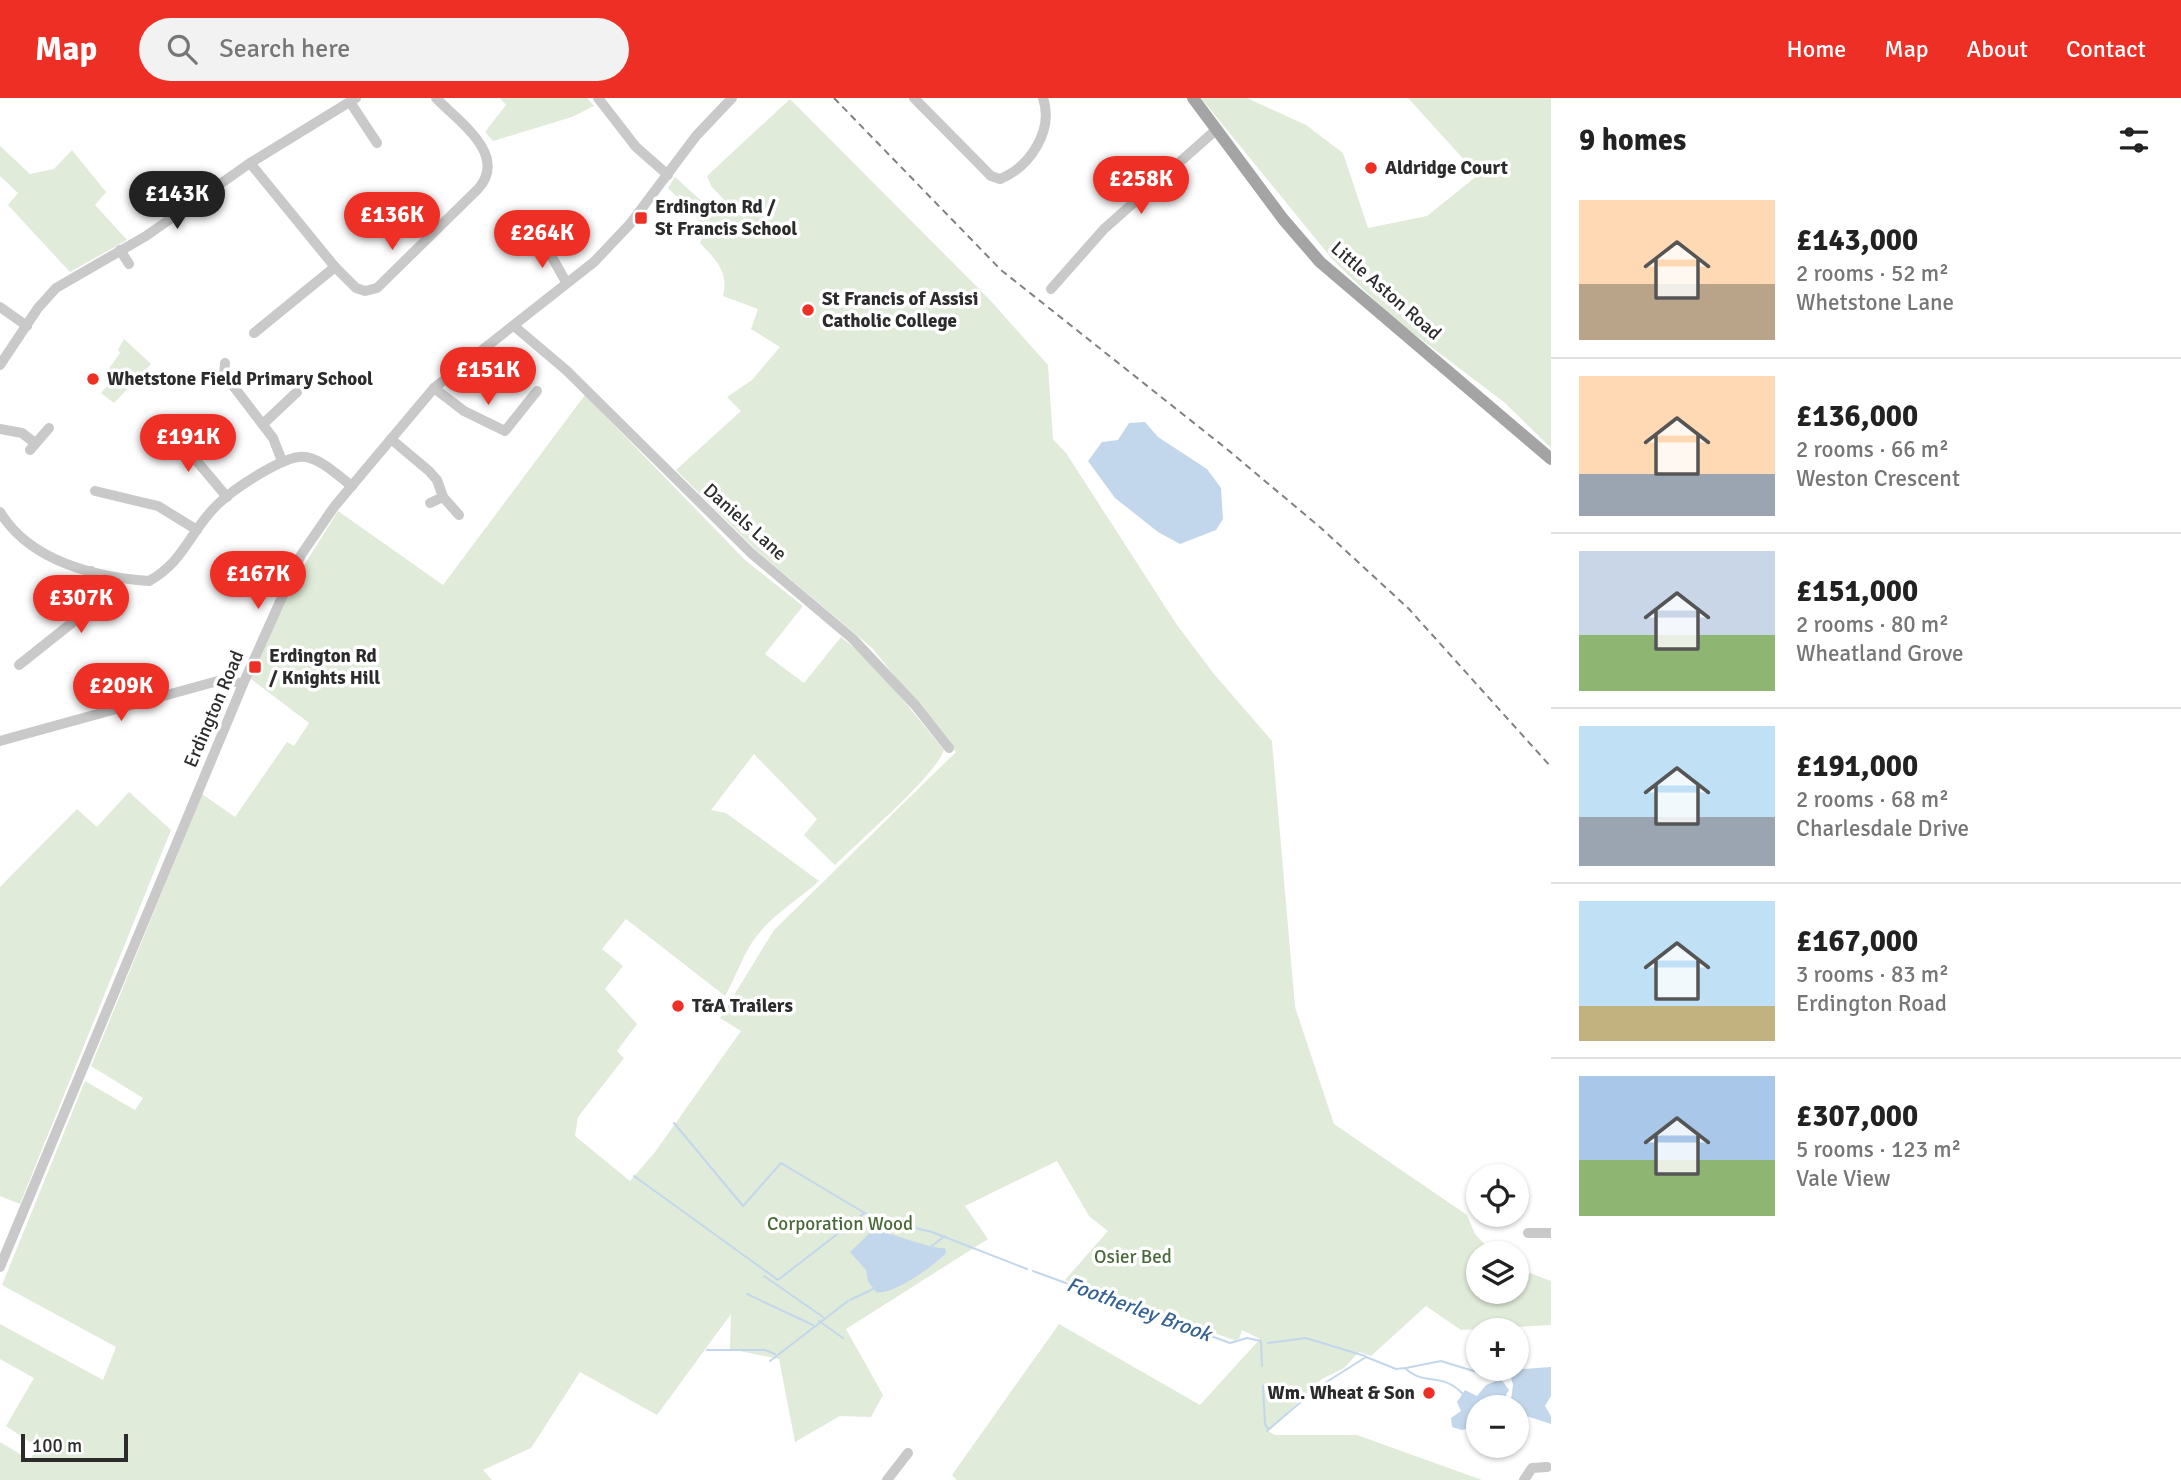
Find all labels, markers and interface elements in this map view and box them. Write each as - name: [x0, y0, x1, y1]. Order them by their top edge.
- search box: [139, 18, 629, 81]
- text: Map: [35, 29, 97, 70]
- icon: search: [163, 30, 201, 68]
- text: Search here: [219, 33, 350, 65]
- text: Home: [1786, 34, 1846, 64]
- text: Map: [1884, 34, 1929, 64]
- text: About: [1967, 34, 2028, 64]
- text: Contact: [2066, 34, 2146, 64]
- icon: filters: [2115, 121, 2153, 159]
- text: 9 homes: [1579, 122, 1686, 159]
- pin: £258K: [1092, 156, 1190, 216]
- place label: Aldridge Court: [1385, 156, 1508, 180]
- marker: Aldridge Court: [1363, 160, 1379, 176]
- text: £258K: [1109, 164, 1173, 193]
- pin: £143K: [128, 172, 226, 231]
- text: £143K: [145, 179, 209, 208]
- pin: £136K: [343, 192, 441, 252]
- place label: Erdington Rd / St Francis School: [655, 195, 797, 241]
- text: £136K: [360, 200, 424, 229]
- marker: Erdington Rd / St Francis School: [633, 210, 649, 226]
- pin: £264K: [493, 211, 591, 270]
- text: £264K: [510, 218, 574, 247]
- text: £143,000: [1796, 222, 1918, 259]
- icon: home: [1635, 228, 1719, 312]
- street label: Little Aston Road: [1326, 237, 1446, 345]
- text: 2 rooms · 52 m²: [1796, 259, 1949, 288]
- place label: St Francis of Assisi Catholic College: [822, 287, 978, 333]
- text: Whetstone Lane: [1796, 288, 1954, 317]
- marker: St Francis of Assisi Catholic College: [800, 302, 816, 318]
- pin: £151K: [439, 348, 537, 407]
- text: £151K: [456, 355, 520, 384]
- place label: Whetstone Field Primary School: [107, 367, 373, 391]
- marker: Whetstone Field Primary School: [85, 371, 101, 387]
- text: £136,000: [1796, 398, 1918, 435]
- icon: home: [1635, 404, 1719, 488]
- pin: £191K: [139, 414, 237, 474]
- text: £191K: [156, 422, 220, 451]
- text: 2 rooms · 66 m²: [1796, 435, 1949, 464]
- text: Weston Crescent: [1796, 464, 1960, 493]
- street label: Daniels Lane: [698, 478, 792, 566]
- pin: £167K: [209, 552, 307, 611]
- text: £167K: [226, 559, 290, 588]
- text: £151,000: [1796, 573, 1918, 610]
- pin: £307K: [32, 575, 130, 635]
- icon: home: [1635, 579, 1719, 663]
- text: £307K: [49, 583, 113, 612]
- text: 2 rooms · 80 m²: [1796, 610, 1949, 639]
- text: Wheatland Grove: [1796, 639, 1964, 668]
- place label: Erdington Rd / Knights Hill: [269, 644, 380, 690]
- street label: Erdington Road: [179, 647, 249, 771]
- marker: Erdington Rd / Knights Hill: [247, 659, 263, 675]
- pin: £209K: [72, 664, 170, 723]
- text: £209K: [89, 671, 153, 700]
- text: £191,000: [1796, 748, 1918, 785]
- icon: home: [1635, 754, 1719, 838]
- text: 2 rooms · 68 m²: [1796, 785, 1949, 814]
- text: Charlesdale Drive: [1796, 814, 1969, 843]
- text: £167,000: [1796, 923, 1918, 960]
- icon: home: [1635, 929, 1719, 1013]
- text: 3 rooms · 83 m²: [1796, 960, 1949, 989]
- text: Erdington Road: [1796, 989, 1947, 1018]
- place label: T&A Trailers: [692, 994, 793, 1018]
- marker: T&A Trailers: [670, 998, 686, 1014]
- text: £307,000: [1796, 1098, 1918, 1135]
- icon: home: [1635, 1104, 1719, 1188]
- text: 5 rooms · 123 m²: [1796, 1135, 1961, 1164]
- map controls: [1466, 1164, 1529, 1458]
- button: locate: [1466, 1164, 1529, 1227]
- text: Vale View: [1796, 1164, 1890, 1193]
- park label: Corporation Wood: [767, 1212, 913, 1236]
- button: layers: [1466, 1241, 1529, 1304]
- park label: Osier Bed: [1094, 1245, 1172, 1269]
- water label: Footherley Brook: [1063, 1271, 1217, 1348]
- button: +: [1466, 1318, 1529, 1381]
- place label: Wm. Wheat & Son: [1268, 1381, 1415, 1405]
- marker: Wm. Wheat & Son: [1421, 1385, 1437, 1401]
- button: −: [1466, 1395, 1529, 1458]
- scale bar: [21, 1431, 128, 1463]
- text: 100 m: [32, 1434, 82, 1458]

